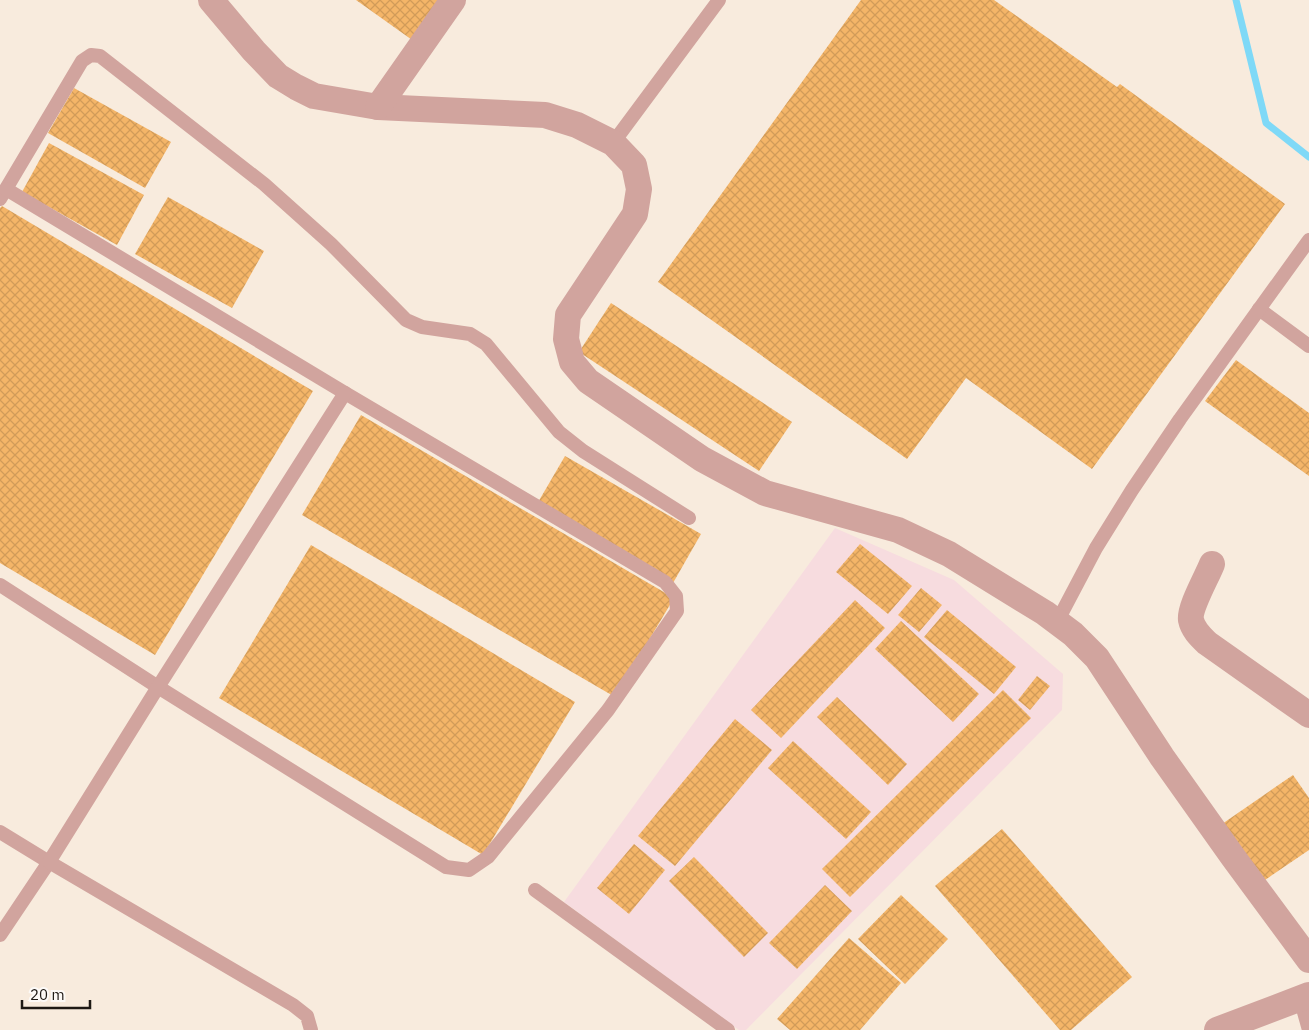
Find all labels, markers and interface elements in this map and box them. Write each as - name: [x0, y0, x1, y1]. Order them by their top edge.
- scale bar: [22, 978, 90, 1010]
- text: 20 m: [30, 985, 65, 1004]

